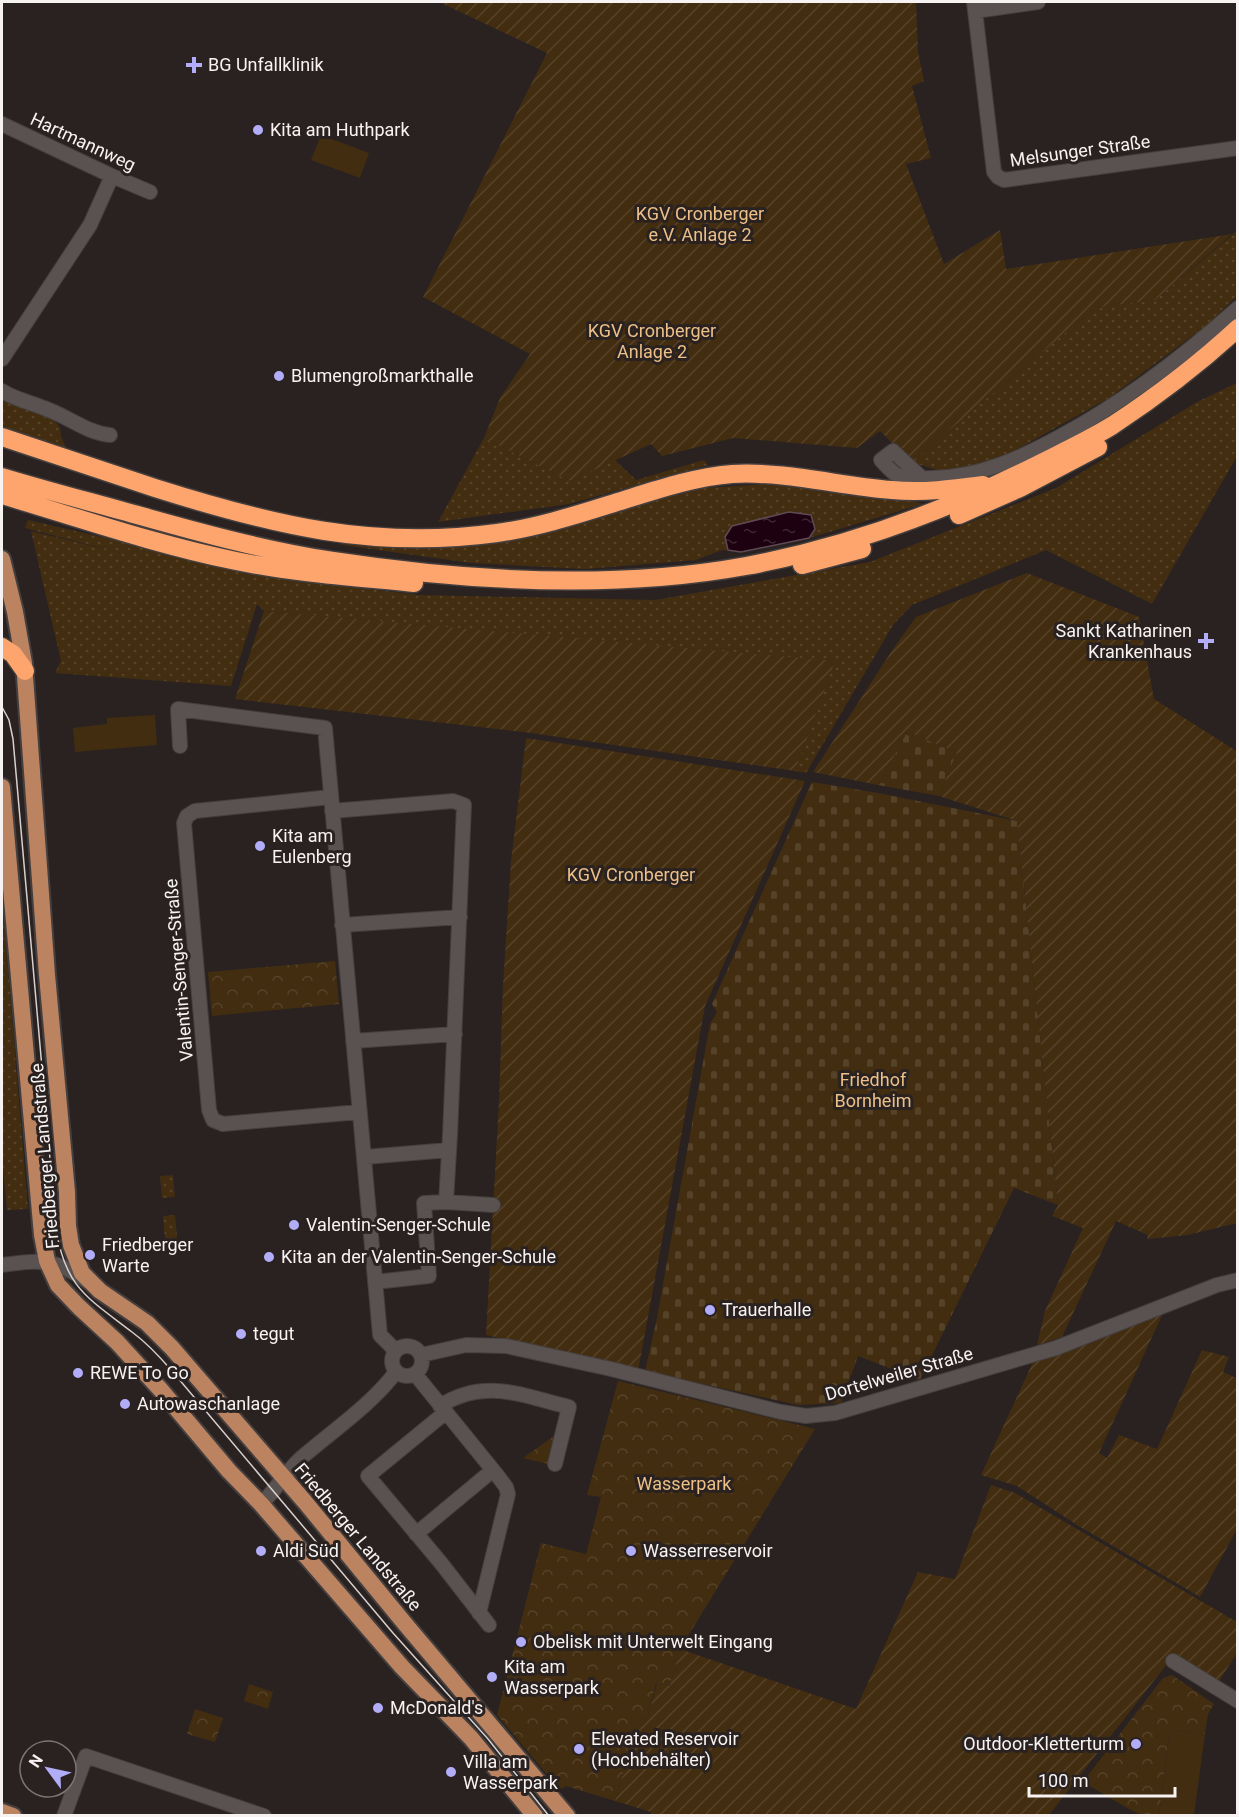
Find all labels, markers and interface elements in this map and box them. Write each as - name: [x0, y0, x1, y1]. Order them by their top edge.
- place label: BG Unfallklinik: [208, 54, 325, 75]
- marker: BG Unfallklinik: [185, 56, 203, 74]
- street label: Hartmannweg: [27, 108, 139, 175]
- place label: Kita am Huthpark: [270, 119, 410, 140]
- marker: Kita am Huthpark: [251, 123, 265, 137]
- street label: Melsunger Straße: [1008, 130, 1151, 171]
- park label: KGV Cronberger e.V. Anlage 2: [636, 203, 764, 245]
- park label: KGV Cronberger Anlage 2: [588, 320, 716, 362]
- place label: Blumengroßmarkthalle: [291, 365, 473, 386]
- marker: Blumengroßmarkthalle: [272, 369, 286, 383]
- place label: Sankt Katharinen Krankenhaus: [1056, 620, 1192, 662]
- marker: Sankt Katharinen Krankenhaus: [1197, 632, 1215, 650]
- place label: Kita am Eulenberg: [272, 825, 352, 867]
- marker: Kita am Eulenberg: [253, 839, 267, 853]
- park label: KGV Cronberger: [567, 864, 695, 885]
- street label: Valentin-Senger-Straße: [160, 878, 197, 1062]
- street label: Friedberger Landstraße: [26, 1062, 63, 1250]
- park label: Friedhof Bornheim: [834, 1069, 912, 1111]
- place label: Valentin-Senger-Schule: [306, 1214, 491, 1235]
- marker: Valentin-Senger-Schule: [287, 1218, 301, 1232]
- place label: Friedberger Warte: [102, 1234, 193, 1276]
- place label: Kita an der Valentin-Senger-Schule: [281, 1246, 556, 1267]
- marker: Friedberger Warte: [83, 1248, 97, 1262]
- marker: Kita an der Valentin-Senger-Schule: [262, 1250, 276, 1264]
- place label: Trauerhalle: [722, 1299, 811, 1320]
- marker: Trauerhalle: [703, 1303, 717, 1317]
- place label: tegut: [253, 1323, 294, 1344]
- marker: tegut: [234, 1327, 248, 1341]
- street label: Dortelweiler Straße: [823, 1342, 975, 1405]
- place label: REWE To Go: [90, 1362, 189, 1383]
- marker: REWE To Go: [71, 1366, 85, 1380]
- place label: Autowaschanlage: [137, 1393, 280, 1414]
- marker: Autowaschanlage: [118, 1397, 132, 1411]
- street label: Friedberger Landstraße: [290, 1459, 426, 1615]
- park label: Wasserpark: [637, 1473, 732, 1494]
- place label: Aldi Süd: [273, 1540, 339, 1561]
- place label: Wasserreservoir: [643, 1540, 773, 1561]
- marker: Aldi Süd: [254, 1544, 268, 1558]
- marker: Wasserreservoir: [624, 1544, 638, 1558]
- place label: Obelisk mit Unterwelt Eingang: [533, 1631, 773, 1652]
- marker: Obelisk mit Unterwelt Eingang: [514, 1635, 528, 1649]
- place label: Kita am Wasserpark: [504, 1656, 600, 1698]
- marker: Kita am Wasserpark: [485, 1670, 499, 1684]
- place label: McDonald's: [390, 1697, 483, 1718]
- marker: McDonald's: [371, 1701, 385, 1715]
- place label: Elevated Reservoir (Hochbehälter): [591, 1728, 739, 1771]
- place label: Outdoor-Kletterturm: [963, 1733, 1124, 1754]
- marker: Outdoor-Kletterturm: [1129, 1737, 1143, 1751]
- north arrow: [18, 1739, 78, 1799]
- marker: Elevated Reservoir (Hochbehälter): [572, 1742, 586, 1756]
- text: N: [25, 1751, 47, 1771]
- place label: Villa am Wasserpark: [463, 1751, 559, 1793]
- scale bar: [1029, 1760, 1174, 1798]
- marker: Villa am Wasserpark: [444, 1765, 458, 1779]
- text: 100 m: [1038, 1770, 1089, 1791]

